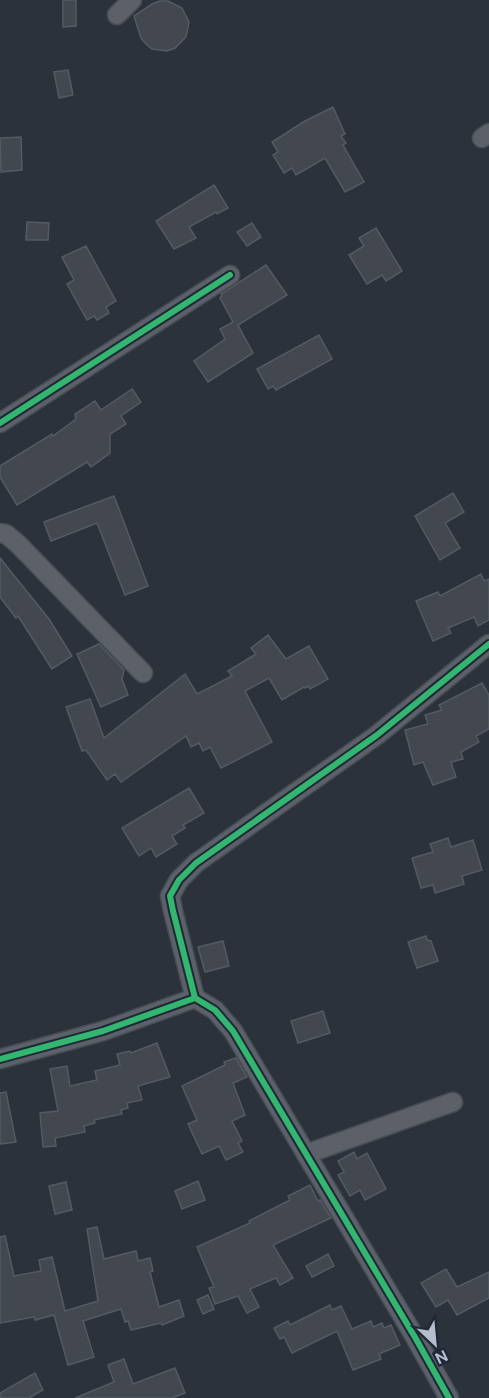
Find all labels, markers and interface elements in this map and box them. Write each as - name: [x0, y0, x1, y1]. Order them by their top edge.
- north arrow: [405, 1314, 465, 1374]
- text: N: [432, 1345, 451, 1369]

